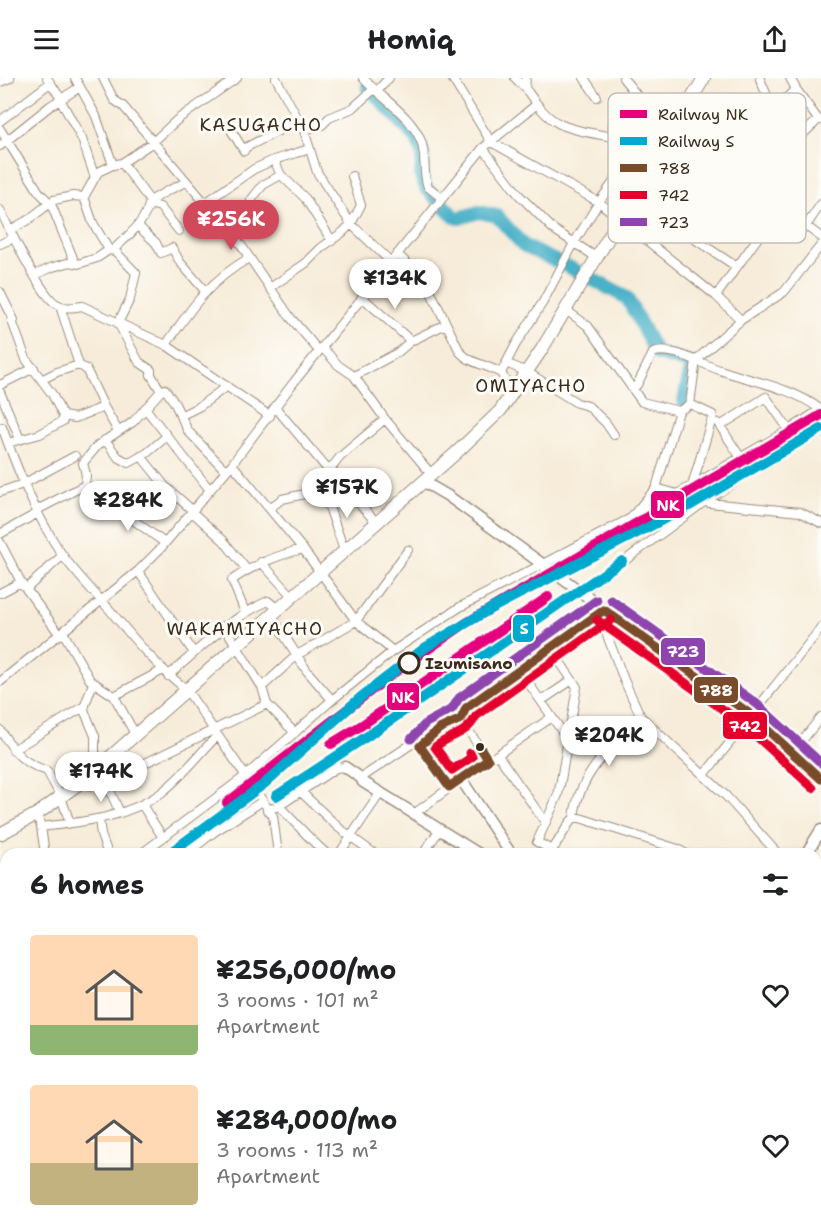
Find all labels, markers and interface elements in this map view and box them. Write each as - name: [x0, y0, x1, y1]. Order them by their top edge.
- text: Homiq: [367, 21, 454, 58]
- icon: menu: [30, 23, 63, 56]
- icon: share: [758, 23, 791, 56]
- legend: [608, 93, 806, 243]
- text: Railway NK: [658, 104, 749, 125]
- district label: KASUGACHO: [200, 113, 322, 137]
- text: Railway S: [658, 131, 735, 152]
- text: 788: [658, 158, 691, 179]
- text: 742: [658, 185, 690, 206]
- pin: ¥256K: [189, 200, 273, 251]
- text: ¥256K: [197, 206, 265, 232]
- text: 723: [658, 212, 689, 233]
- pin: ¥134K: [353, 259, 437, 310]
- text: ¥134K: [363, 265, 427, 291]
- district label: OMIYACHO: [475, 374, 587, 398]
- pin: ¥157K: [305, 468, 389, 519]
- text: ¥157K: [316, 474, 378, 500]
- pin: ¥284K: [86, 481, 170, 532]
- text: ¥284K: [93, 487, 163, 513]
- line badge: NK: [650, 490, 685, 519]
- text: NK: [656, 495, 680, 516]
- line badge: S: [512, 614, 535, 643]
- district label: WAKAMIYACHO: [166, 617, 324, 641]
- text: S: [519, 618, 529, 639]
- line badge: 723: [660, 637, 706, 666]
- text: 723: [667, 641, 699, 662]
- marker: Izumisano: [398, 652, 420, 674]
- place label: Izumisano: [425, 653, 513, 674]
- line badge: 788: [693, 676, 739, 704]
- text: 788: [699, 680, 733, 701]
- line badge: NK: [386, 682, 420, 711]
- text: NK: [391, 687, 415, 708]
- line badge: 742: [722, 711, 768, 740]
- pin: ¥204K: [567, 716, 651, 767]
- text: 742: [729, 716, 761, 737]
- text: ¥204K: [574, 722, 644, 748]
- unlabelled marker: [474, 741, 486, 753]
- pin: ¥174K: [59, 752, 143, 803]
- text: ¥174K: [69, 758, 133, 784]
- text: 6 homes: [30, 867, 144, 902]
- icon: filters: [759, 868, 792, 901]
- text: ¥256,000/mo: [216, 952, 396, 987]
- icon: home: [78, 959, 150, 1031]
- icon: heart: [759, 979, 792, 1012]
- text: 3 rooms · 101 m²: [216, 987, 379, 1013]
- text: Apartment: [216, 1013, 320, 1039]
- text: ¥284,000/mo: [216, 1102, 397, 1137]
- icon: home: [78, 1109, 150, 1181]
- icon: heart: [759, 1129, 792, 1162]
- text: 3 rooms · 113 m²: [216, 1137, 378, 1163]
- text: Apartment: [216, 1163, 320, 1189]

